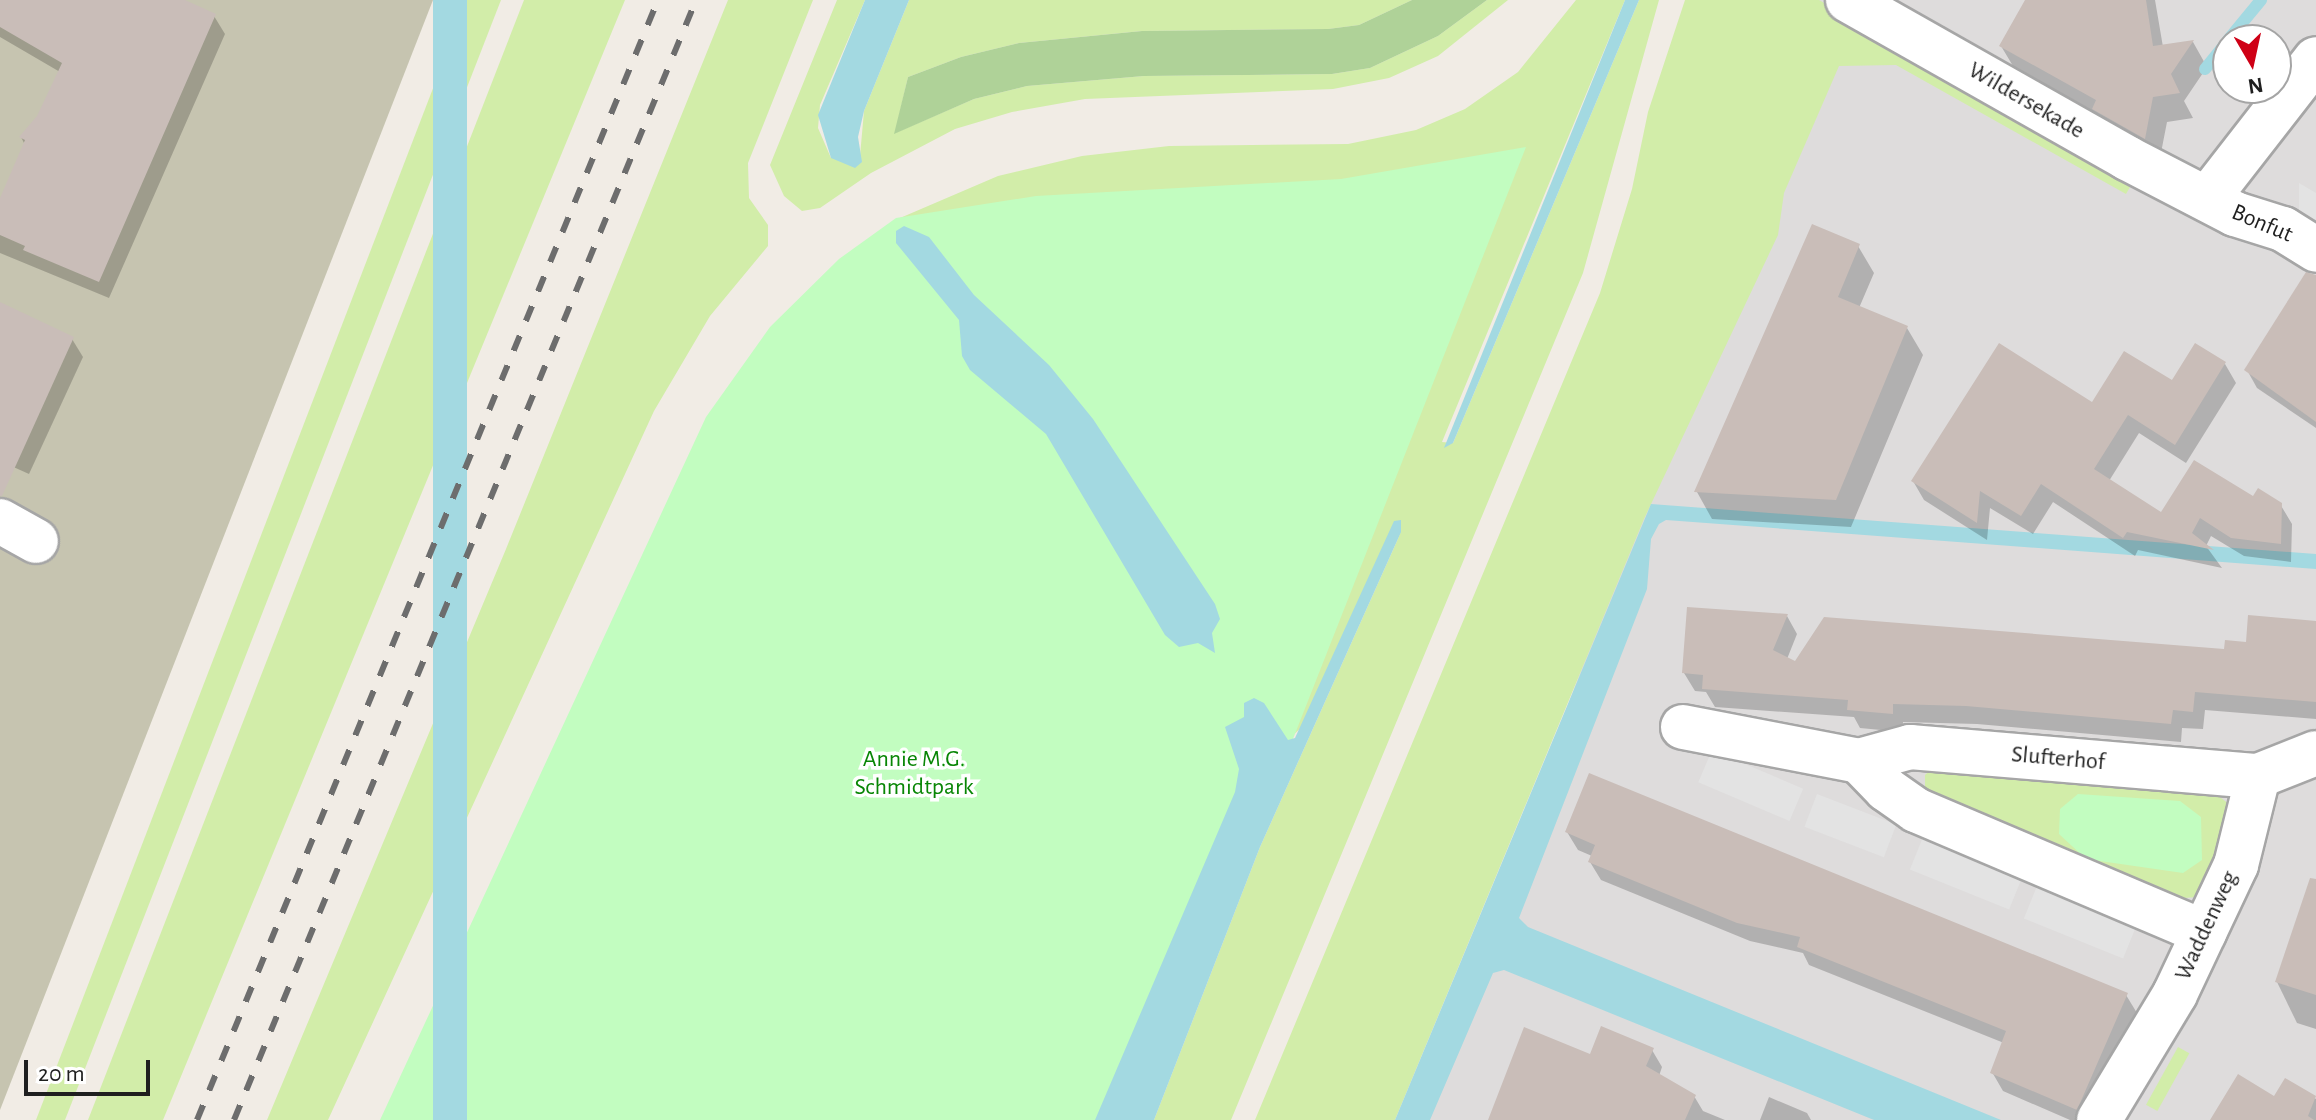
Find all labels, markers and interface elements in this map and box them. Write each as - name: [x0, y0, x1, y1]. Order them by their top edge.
- north arrow: [2212, 24, 2292, 104]
- street label: Wildersekade: [1963, 56, 2089, 146]
- text: N: [2246, 74, 2265, 98]
- street label: Bonfut: [2227, 198, 2297, 250]
- street label: Slufterhof: [2010, 741, 2106, 777]
- park label: Annie M.G. Schmidtpark: [854, 746, 974, 802]
- street label: Waddenweg: [2169, 867, 2245, 985]
- scale bar: [28, 1044, 154, 1094]
- text: 20 m: [38, 1062, 85, 1086]

